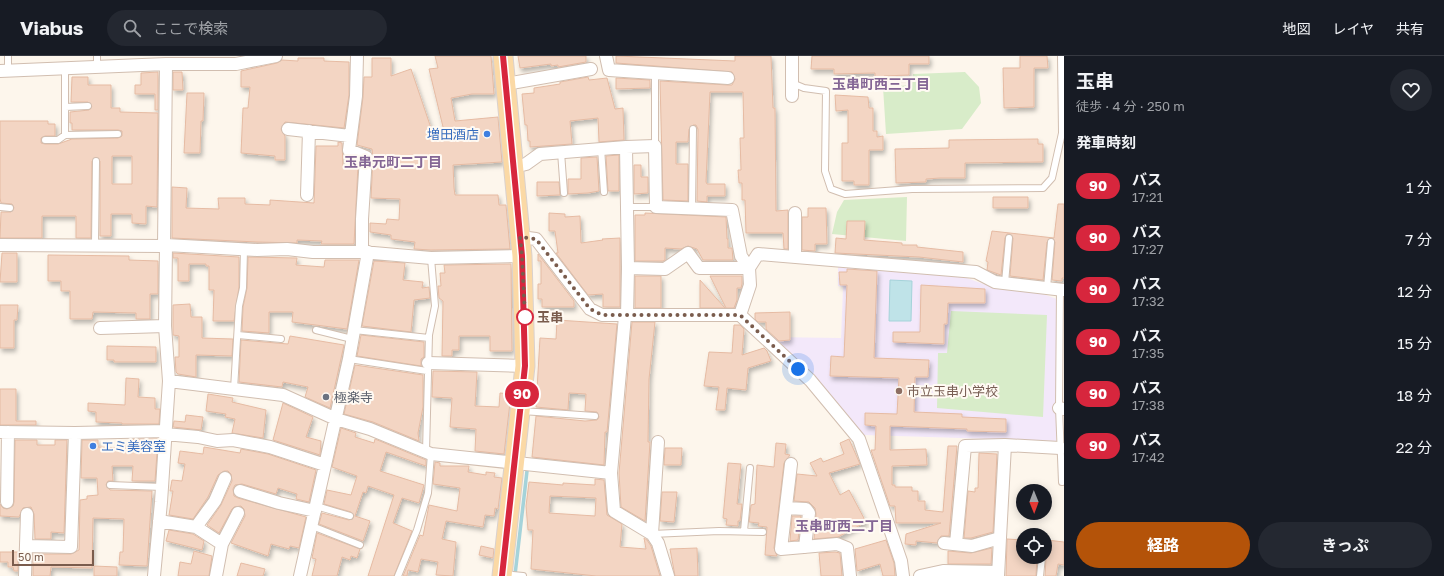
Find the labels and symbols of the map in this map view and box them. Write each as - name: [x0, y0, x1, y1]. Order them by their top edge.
- district label: 玉串町西三丁目: [832, 75, 930, 92]
- place label: 増田酒店: [427, 126, 479, 142]
- marker: 増田酒店: [482, 129, 492, 139]
- district label: 玉串元町二丁目: [344, 153, 442, 170]
- marker: 玉串: [516, 308, 534, 326]
- place label: 玉串: [537, 309, 563, 325]
- your location: [788, 359, 808, 379]
- line badge: 90: [504, 381, 540, 407]
- place label: 市立玉串小学校: [907, 383, 998, 399]
- marker: 市立玉串小学校: [894, 386, 904, 396]
- place label: 極楽寺: [334, 389, 373, 405]
- marker: 極楽寺: [321, 392, 331, 402]
- place label: エミ美容室: [101, 438, 166, 454]
- marker: エミ美容室: [88, 441, 98, 451]
- north arrow: [1016, 484, 1052, 520]
- district label: 玉串町西二丁目: [795, 517, 893, 534]
- scale bar: [12, 548, 94, 567]

